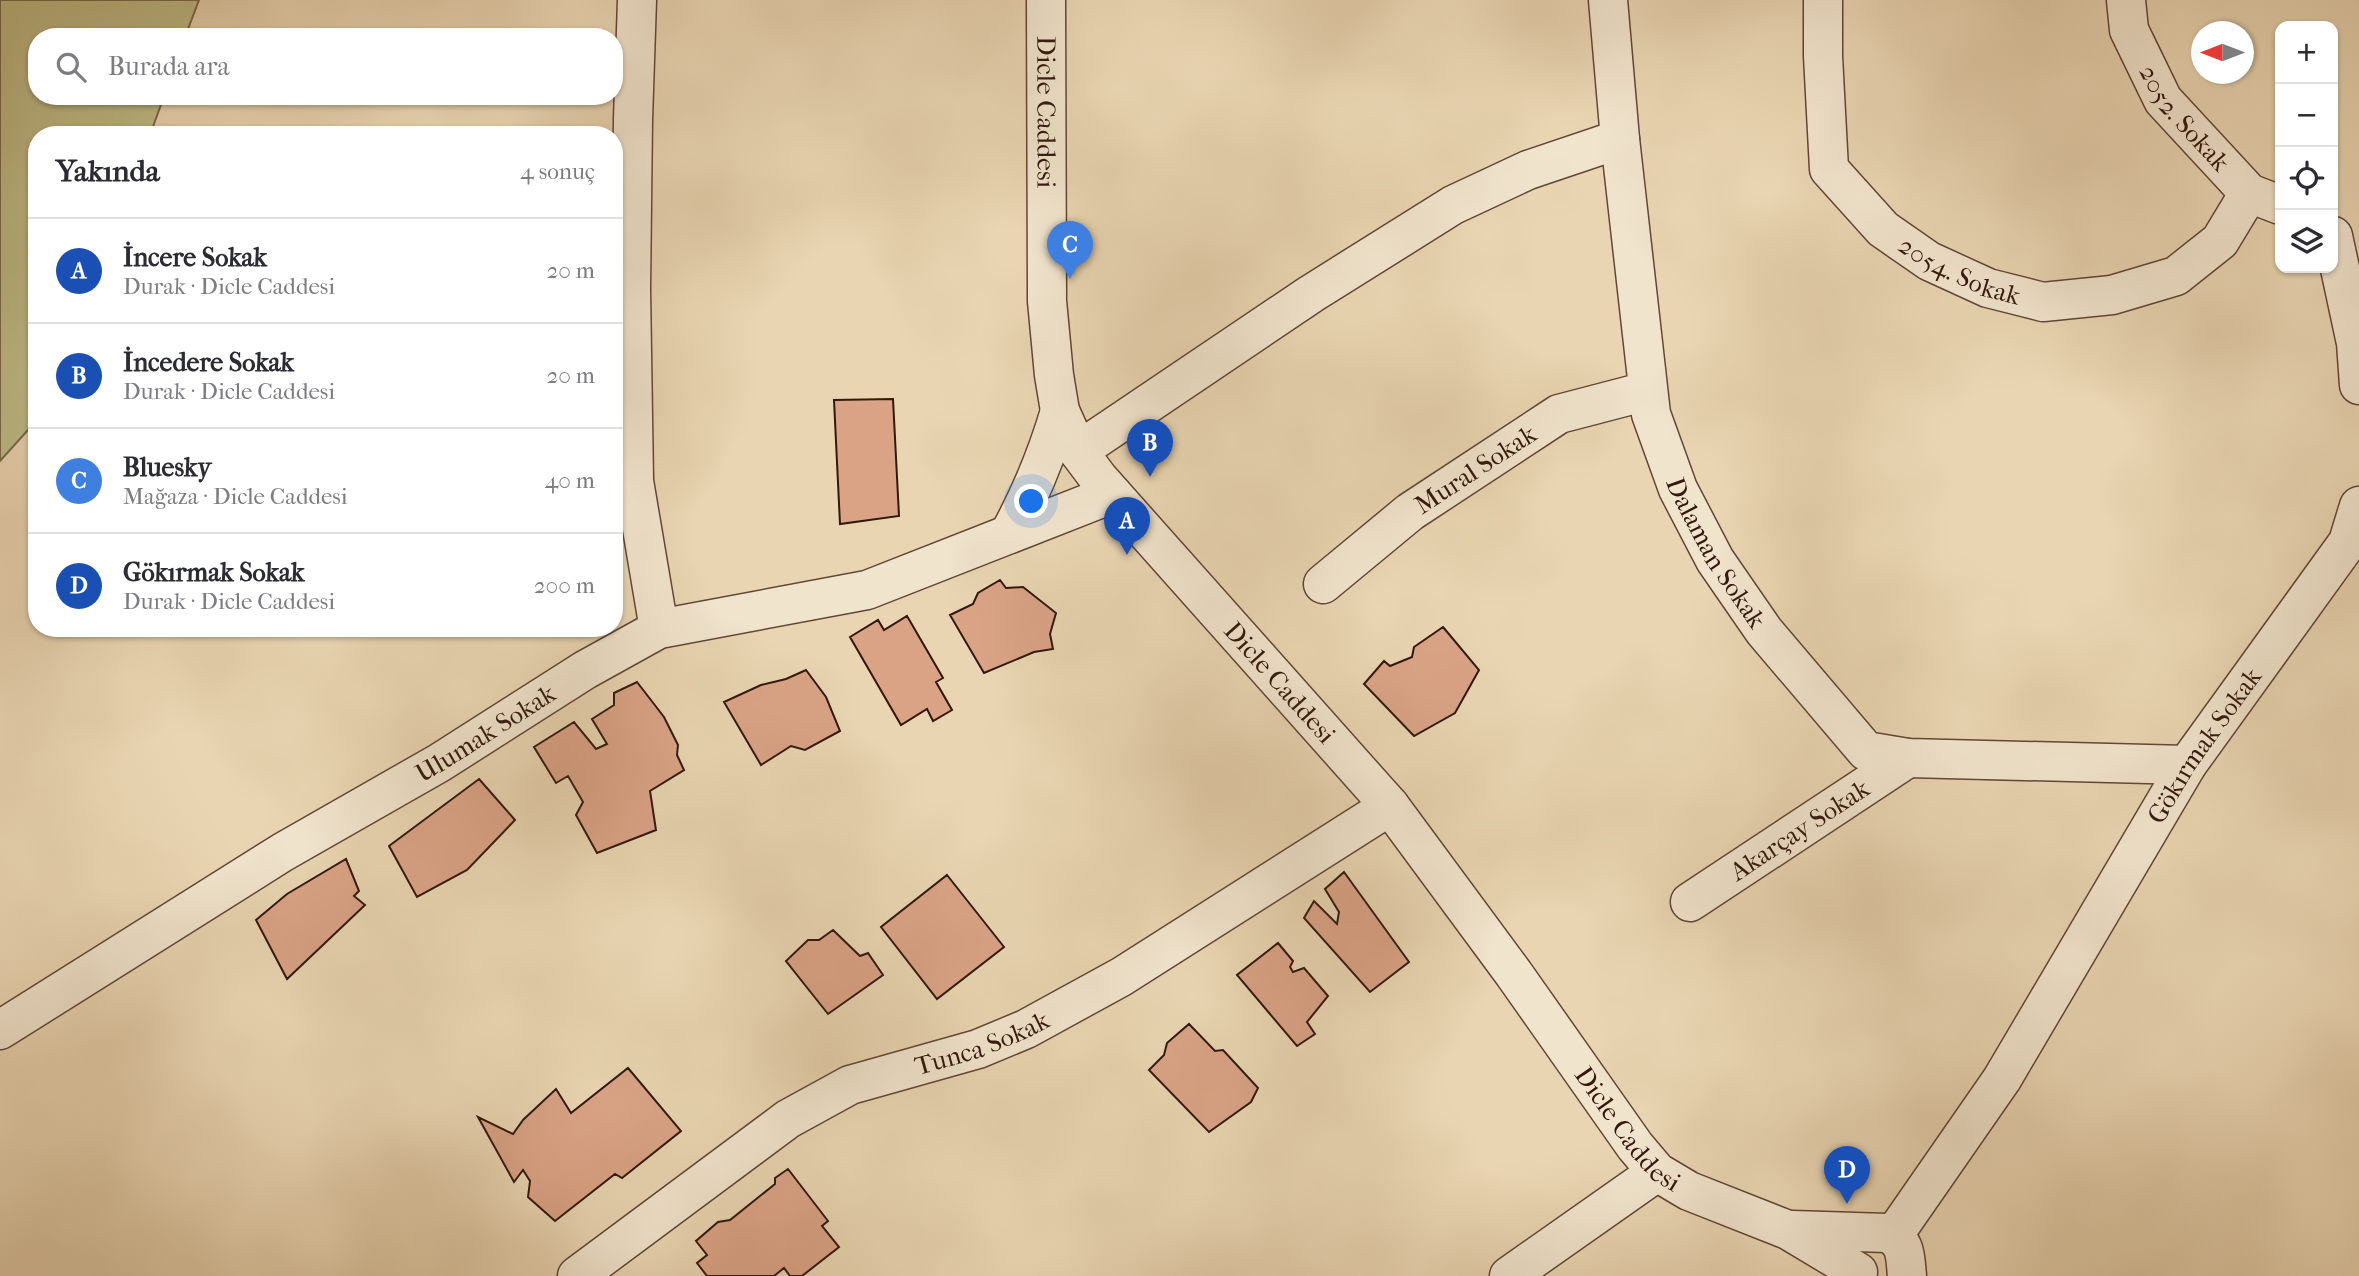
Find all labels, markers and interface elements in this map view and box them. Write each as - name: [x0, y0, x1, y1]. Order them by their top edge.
- north arrow: [2191, 21, 2254, 84]
- map controls: [2275, 21, 2338, 273]
- button: +: [2275, 21, 2338, 84]
- search box: [28, 28, 623, 105]
- street label: Dicle Caddesi: [1031, 36, 1062, 189]
- icon: search: [52, 48, 90, 86]
- text: Burada ara: [108, 51, 230, 82]
- street label: 2052. Sokak: [2133, 60, 2237, 178]
- button: −: [2275, 84, 2338, 147]
- button: locate: [2275, 147, 2338, 210]
- text: Yakında: [56, 154, 160, 189]
- text: 4 sonuç: [520, 158, 595, 185]
- button: layers: [2275, 210, 2338, 273]
- pin: C: [1047, 221, 1093, 279]
- street label: 2054. Sokak: [1893, 229, 2024, 311]
- text: İncere Sokak: [123, 242, 267, 273]
- text: A: [72, 257, 86, 284]
- text: 20 m: [546, 257, 595, 284]
- text: Durak · Dicle Caddesi: [123, 273, 335, 300]
- text: İncedere Sokak: [123, 347, 294, 378]
- text: B: [72, 362, 86, 389]
- text: 20 m: [546, 362, 595, 389]
- text: Durak · Dicle Caddesi: [123, 378, 335, 405]
- street label: Mural Sokak: [1409, 418, 1542, 520]
- pin: B: [1127, 419, 1173, 477]
- text: Bluesky: [123, 452, 211, 483]
- text: C: [71, 467, 87, 494]
- text: 40 m: [545, 467, 595, 494]
- street label: Dalaman Sokak: [1660, 473, 1773, 635]
- text: Mağaza · Dicle Caddesi: [123, 483, 348, 510]
- your location: [1014, 484, 1048, 518]
- pin: A: [1104, 497, 1150, 555]
- text: Gökırmak Sokak: [123, 557, 304, 588]
- text: D: [70, 572, 88, 599]
- text: 200 m: [534, 572, 595, 599]
- text: Durak · Dicle Caddesi: [123, 588, 335, 615]
- street label: Dicle Caddesi: [1218, 615, 1342, 750]
- street label: Gökırmak Sokak: [2140, 661, 2268, 829]
- street label: Ulumak Sokak: [410, 677, 562, 789]
- street label: Akarçay Sokak: [1723, 772, 1875, 888]
- street label: Tunca Sokak: [911, 1004, 1055, 1082]
- street label: Dicle Caddesi: [1568, 1060, 1686, 1198]
- pin: D: [1824, 1146, 1870, 1204]

